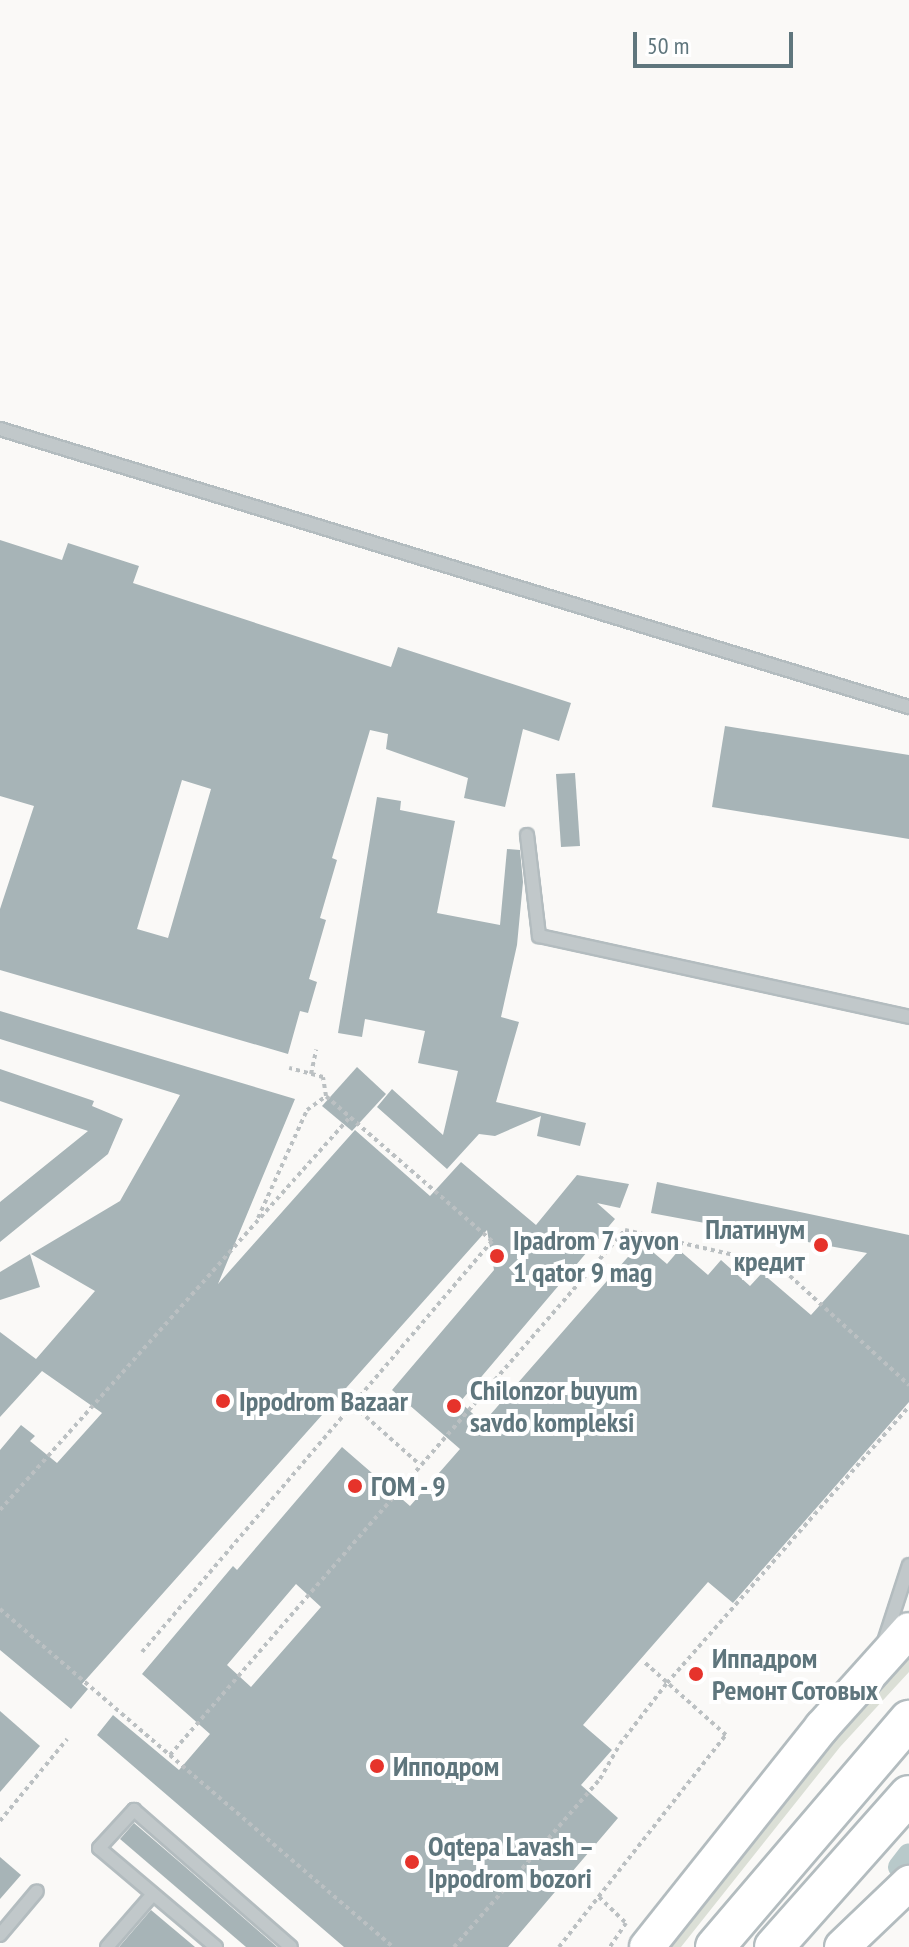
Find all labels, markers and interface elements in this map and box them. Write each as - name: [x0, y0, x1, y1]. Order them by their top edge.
- scale bar: [637, 16, 797, 66]
- text: 50 m: [647, 30, 689, 61]
- place label: Платинум кредит: [705, 1212, 805, 1278]
- place label: Ipadrom 7 ayvon 1 qator 9 mag: [513, 1223, 680, 1289]
- marker: Платинум кредит: [812, 1236, 830, 1254]
- marker: Ipadrom 7 ayvon 1 qator 9 mag: [488, 1247, 506, 1265]
- place label: Chilonzor buyum savdo kompleksi: [470, 1373, 638, 1439]
- place label: Ippodrom Bazaar: [239, 1384, 408, 1418]
- marker: Ippodrom Bazaar: [214, 1392, 232, 1410]
- marker: Chilonzor buyum savdo kompleksi: [445, 1397, 463, 1415]
- place label: ГОМ - 9: [371, 1469, 449, 1503]
- marker: ГОМ - 9: [346, 1477, 364, 1495]
- place label: Иппадром Ремонт Сотовых: [712, 1641, 879, 1707]
- marker: Иппадром Ремонт Сотовых: [687, 1665, 705, 1683]
- place label: Ипподром: [393, 1749, 499, 1783]
- marker: Ипподром: [368, 1757, 386, 1775]
- place label: Oqtepa Lavash – Ippodrom bozori: [428, 1829, 595, 1895]
- marker: Oqtepa Lavash – Ippodrom bozori: [403, 1853, 421, 1871]

